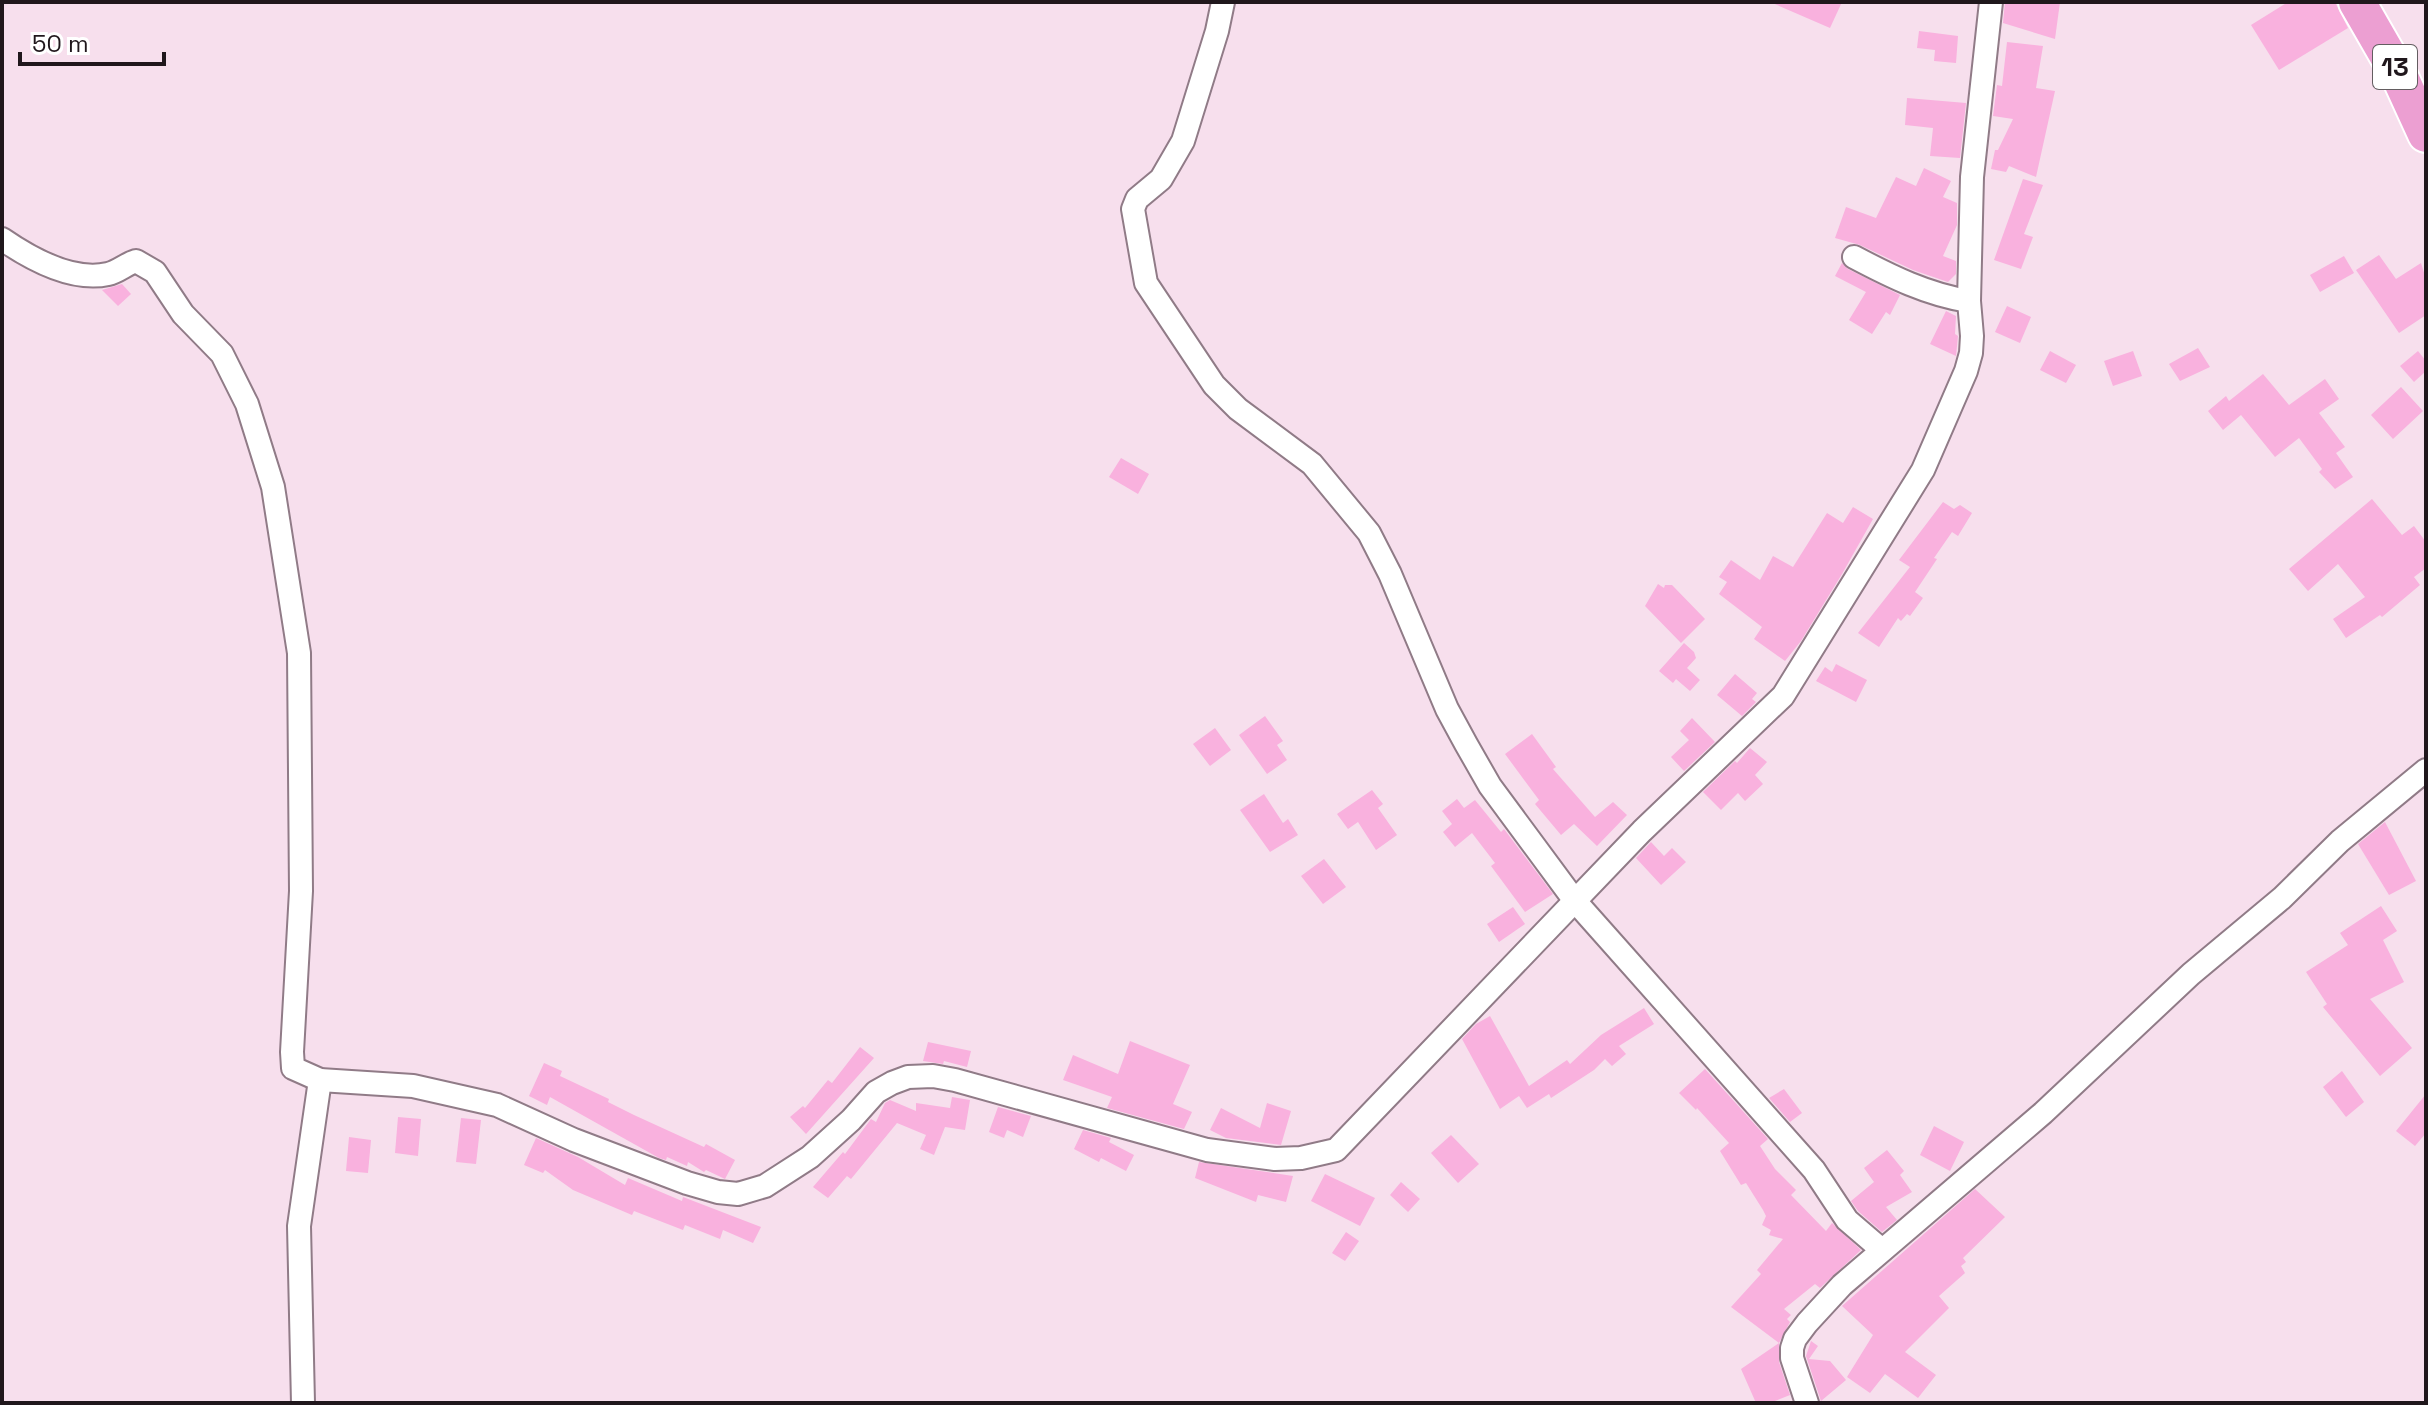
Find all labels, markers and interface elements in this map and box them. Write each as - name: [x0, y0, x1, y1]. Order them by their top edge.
- scale bar: [20, 16, 164, 66]
- text: 50 m: [32, 28, 89, 59]
- road number: 13: [2373, 45, 2417, 89]

